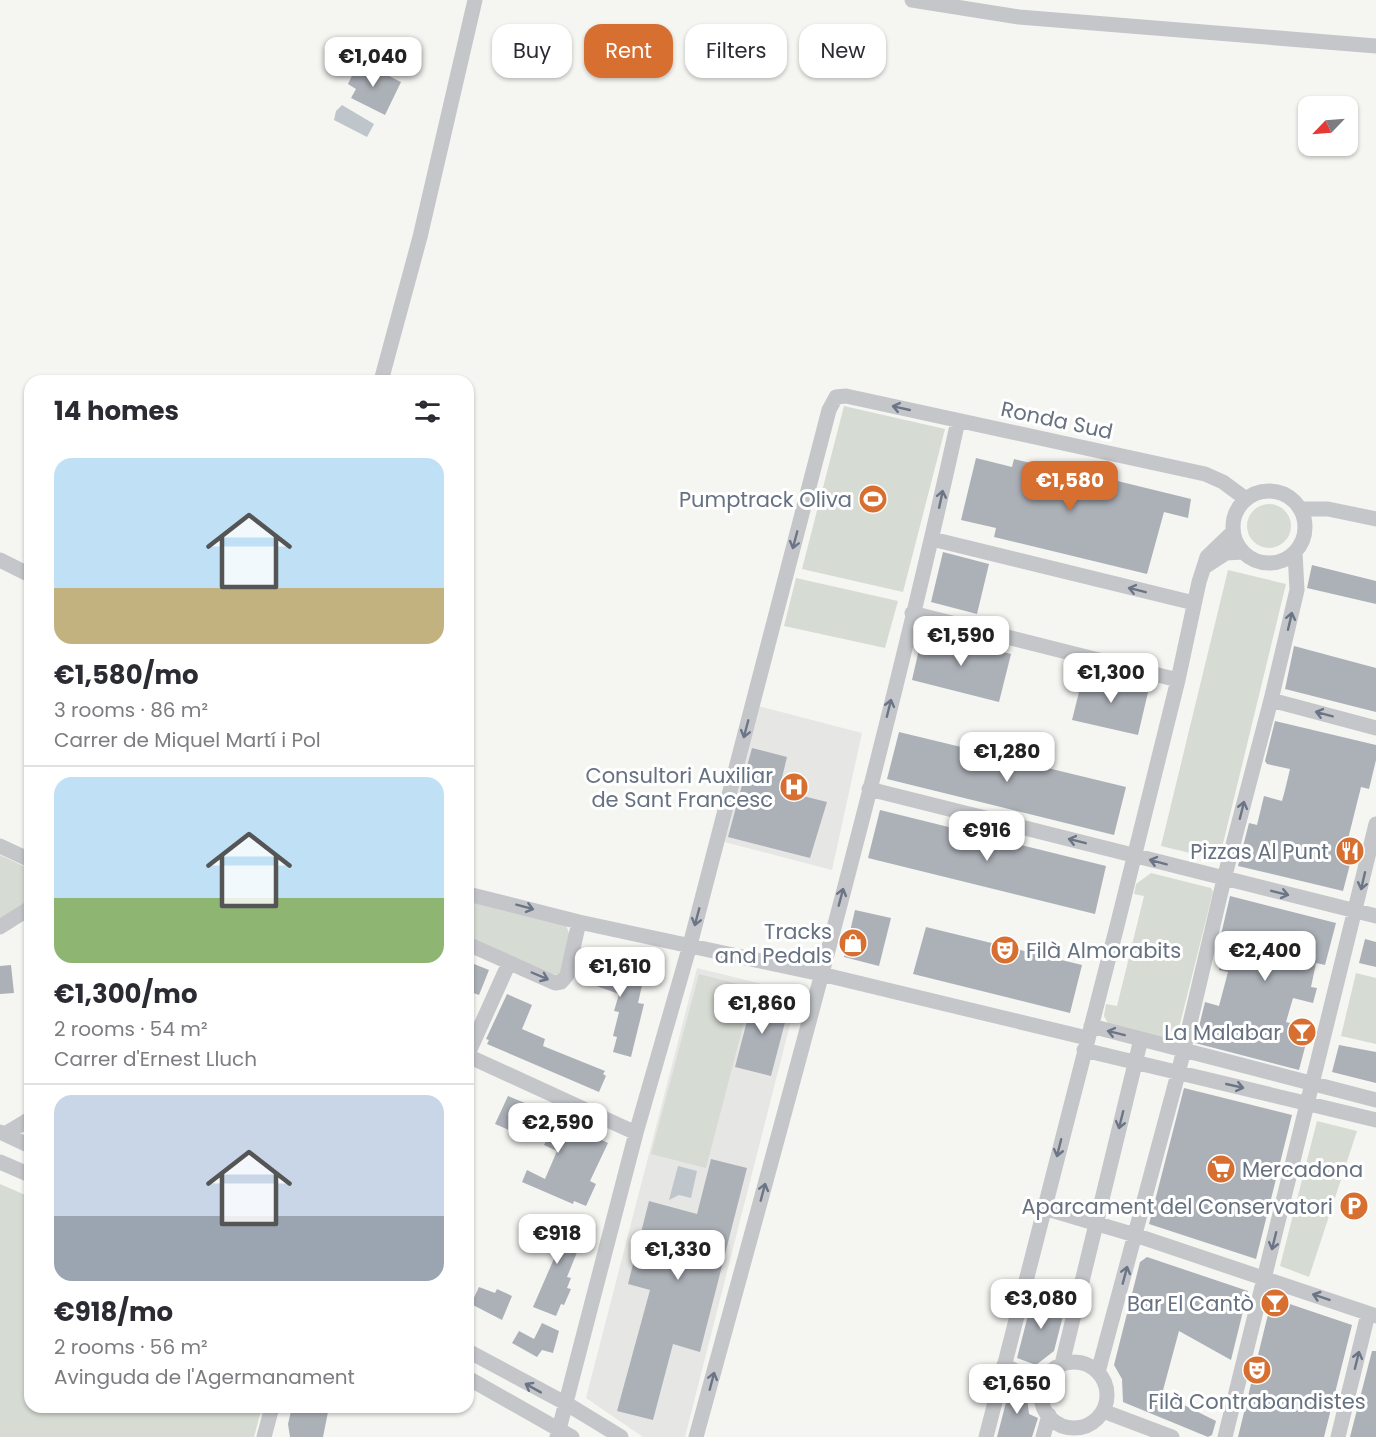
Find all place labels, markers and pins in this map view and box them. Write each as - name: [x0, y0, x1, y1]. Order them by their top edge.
- pin: €1,040: [324, 37, 422, 88]
- pin: €1,580: [1021, 461, 1119, 512]
- sports icon: Pumptrack Oliva: [857, 483, 889, 515]
- place label: Pumptrack Oliva: [679, 485, 852, 514]
- pin: €1,590: [912, 616, 1010, 667]
- pin: €1,300: [1062, 653, 1160, 704]
- pin: €1,280: [958, 732, 1056, 783]
- place label: Consultori Auxiliar de Sant Francesc: [585, 761, 773, 814]
- hospital icon: Consultori Auxiliar de Sant Francesc: [778, 771, 810, 803]
- pin: €916: [951, 811, 1023, 862]
- restaurant icon: Pizzas Al Punt: [1334, 835, 1366, 867]
- place label: Pizzas Al Punt: [1190, 837, 1329, 866]
- place label: Tracks and Pedals: [715, 917, 832, 970]
- shop icon: Tracks and Pedals: [837, 927, 869, 959]
- pin: €2,400: [1216, 931, 1314, 982]
- theatre icon: Filà Almorabits: [989, 934, 1021, 966]
- place label: Filà Almorabits: [1026, 936, 1181, 965]
- pin: €1,610: [571, 947, 669, 998]
- pin: €1,860: [713, 984, 811, 1035]
- bar icon: La Malabar: [1286, 1016, 1318, 1048]
- place label: La Malabar: [1164, 1018, 1281, 1047]
- pin: €2,590: [509, 1103, 607, 1154]
- supermarket icon: Mercadona: [1205, 1153, 1237, 1185]
- place label: Mercadona: [1242, 1155, 1363, 1184]
- parking icon: Aparcament del Conservatori: [1338, 1190, 1370, 1222]
- place label: Aparcament del Conservatori: [1021, 1192, 1333, 1221]
- pin: €918: [521, 1214, 593, 1265]
- pin: €1,330: [629, 1230, 727, 1281]
- pin: €3,080: [992, 1279, 1090, 1330]
- bar icon: Bar El Cantò: [1259, 1287, 1291, 1319]
- place label: Bar El Cantò: [1127, 1289, 1254, 1318]
- theatre icon: Filà Contrabandistes: [1241, 1354, 1273, 1386]
- pin: €1,650: [968, 1364, 1066, 1415]
- place label: Filà Contrabandistes: [1148, 1387, 1366, 1416]

